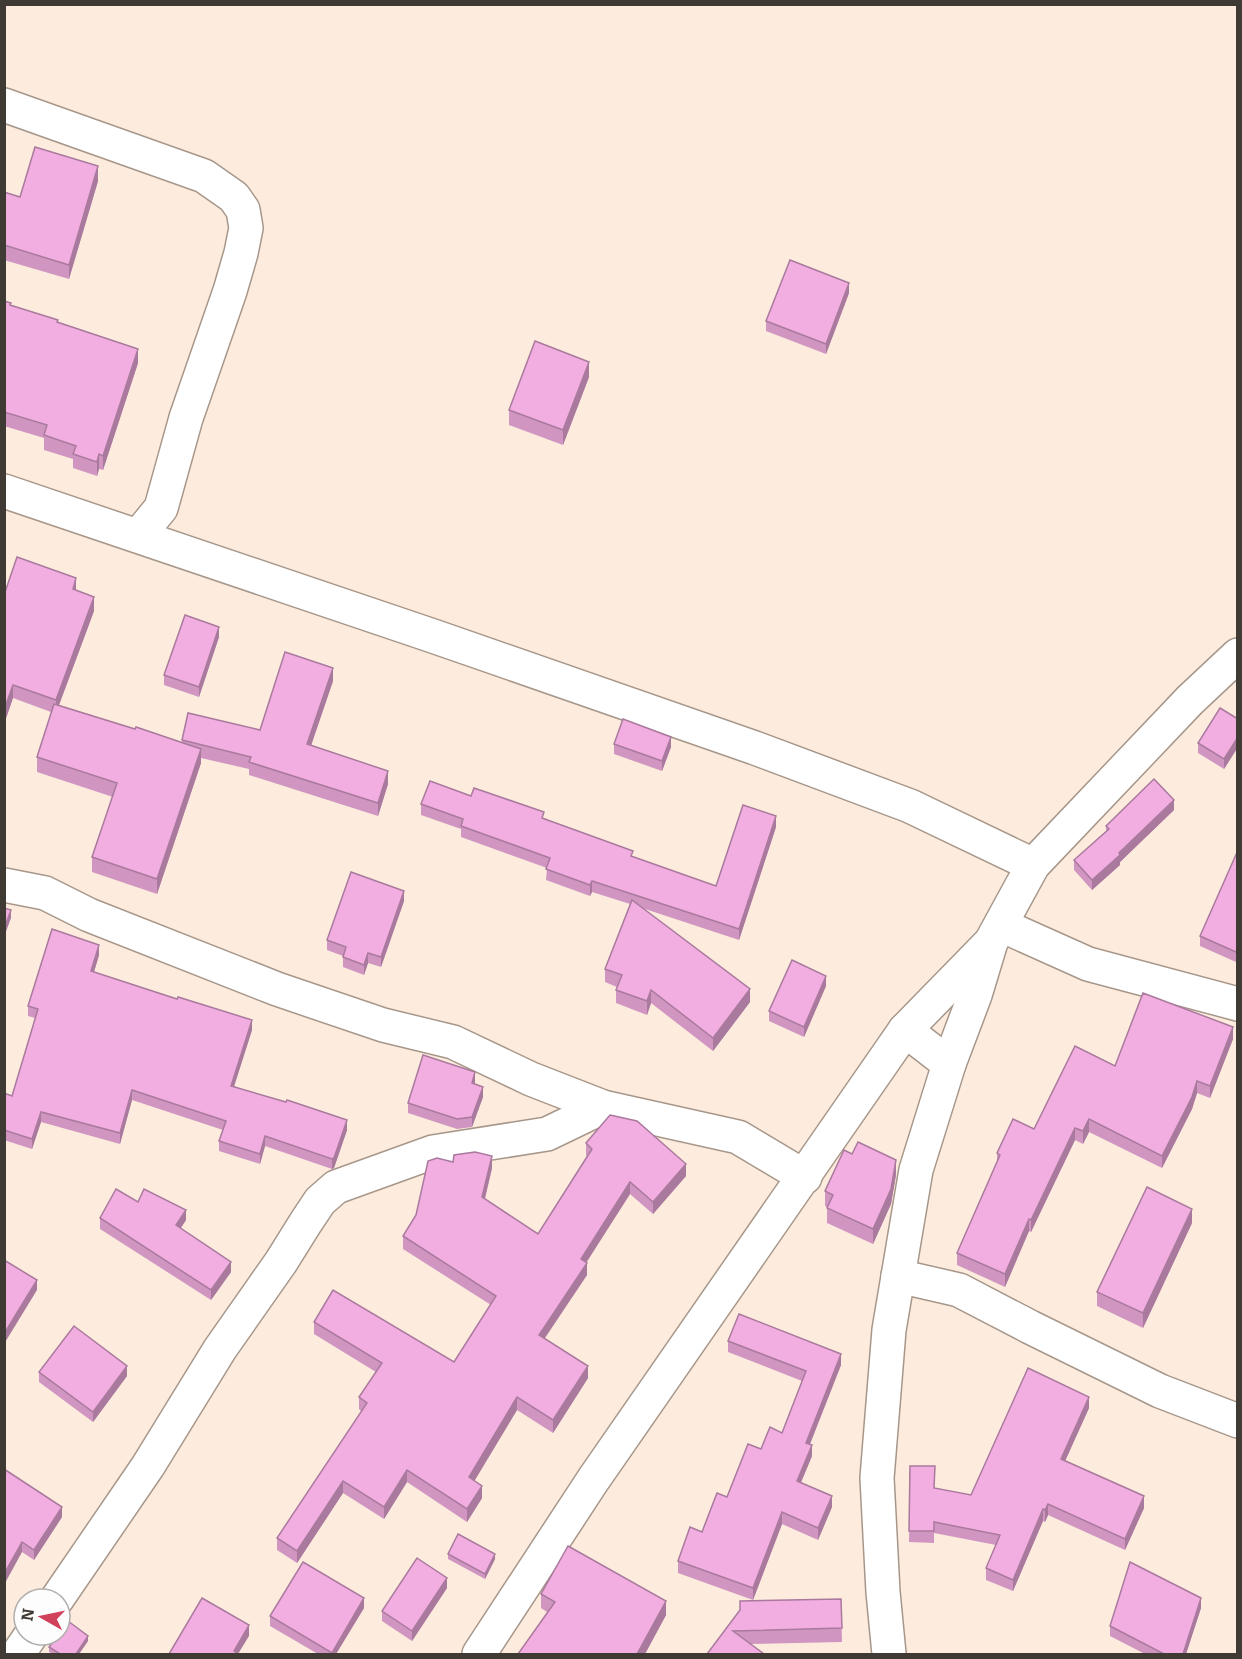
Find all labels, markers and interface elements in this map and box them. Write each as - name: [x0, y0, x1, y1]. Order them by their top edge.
- north arrow: [12, 1587, 72, 1647]
- text: N: [17, 1607, 38, 1622]

